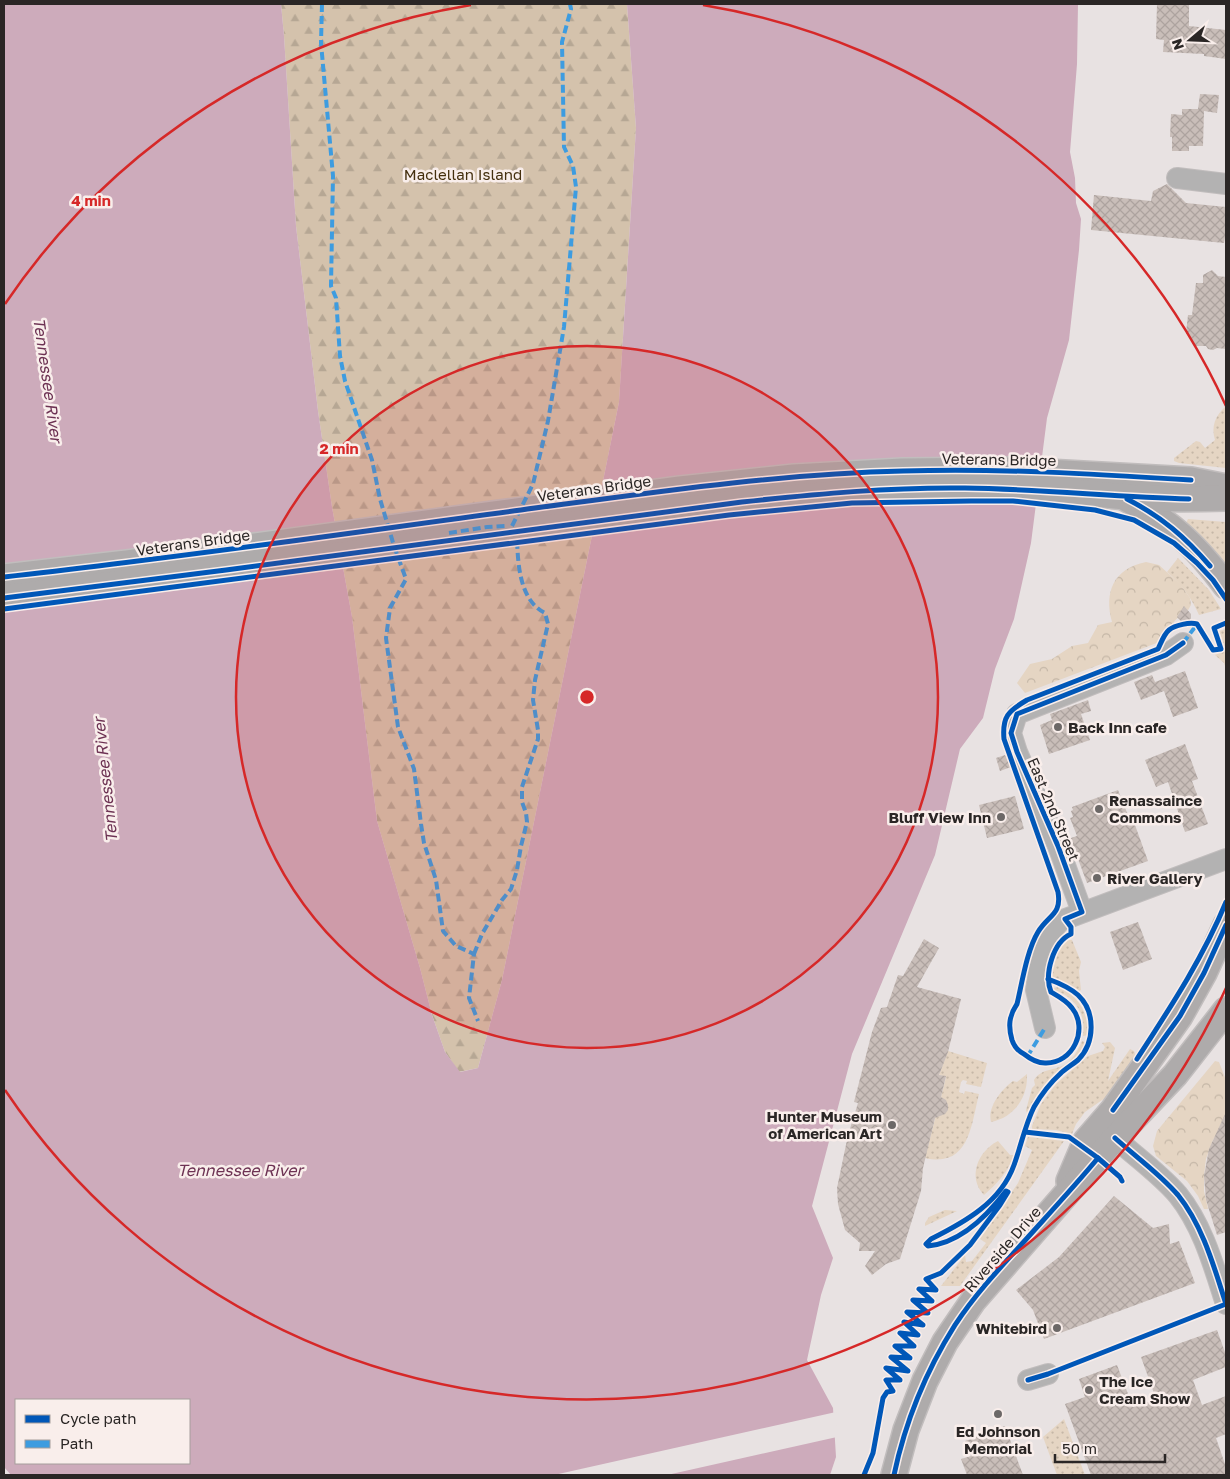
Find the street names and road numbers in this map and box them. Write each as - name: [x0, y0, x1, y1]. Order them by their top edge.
- street label: Veterans Bridge: [941, 449, 1057, 469]
- street label: Veterans Bridge: [536, 471, 652, 505]
- street label: Veterans Bridge: [135, 525, 251, 559]
- street label: East 2nd Street: [1024, 755, 1084, 863]
- street label: Riverside Drive: [960, 1202, 1044, 1296]

